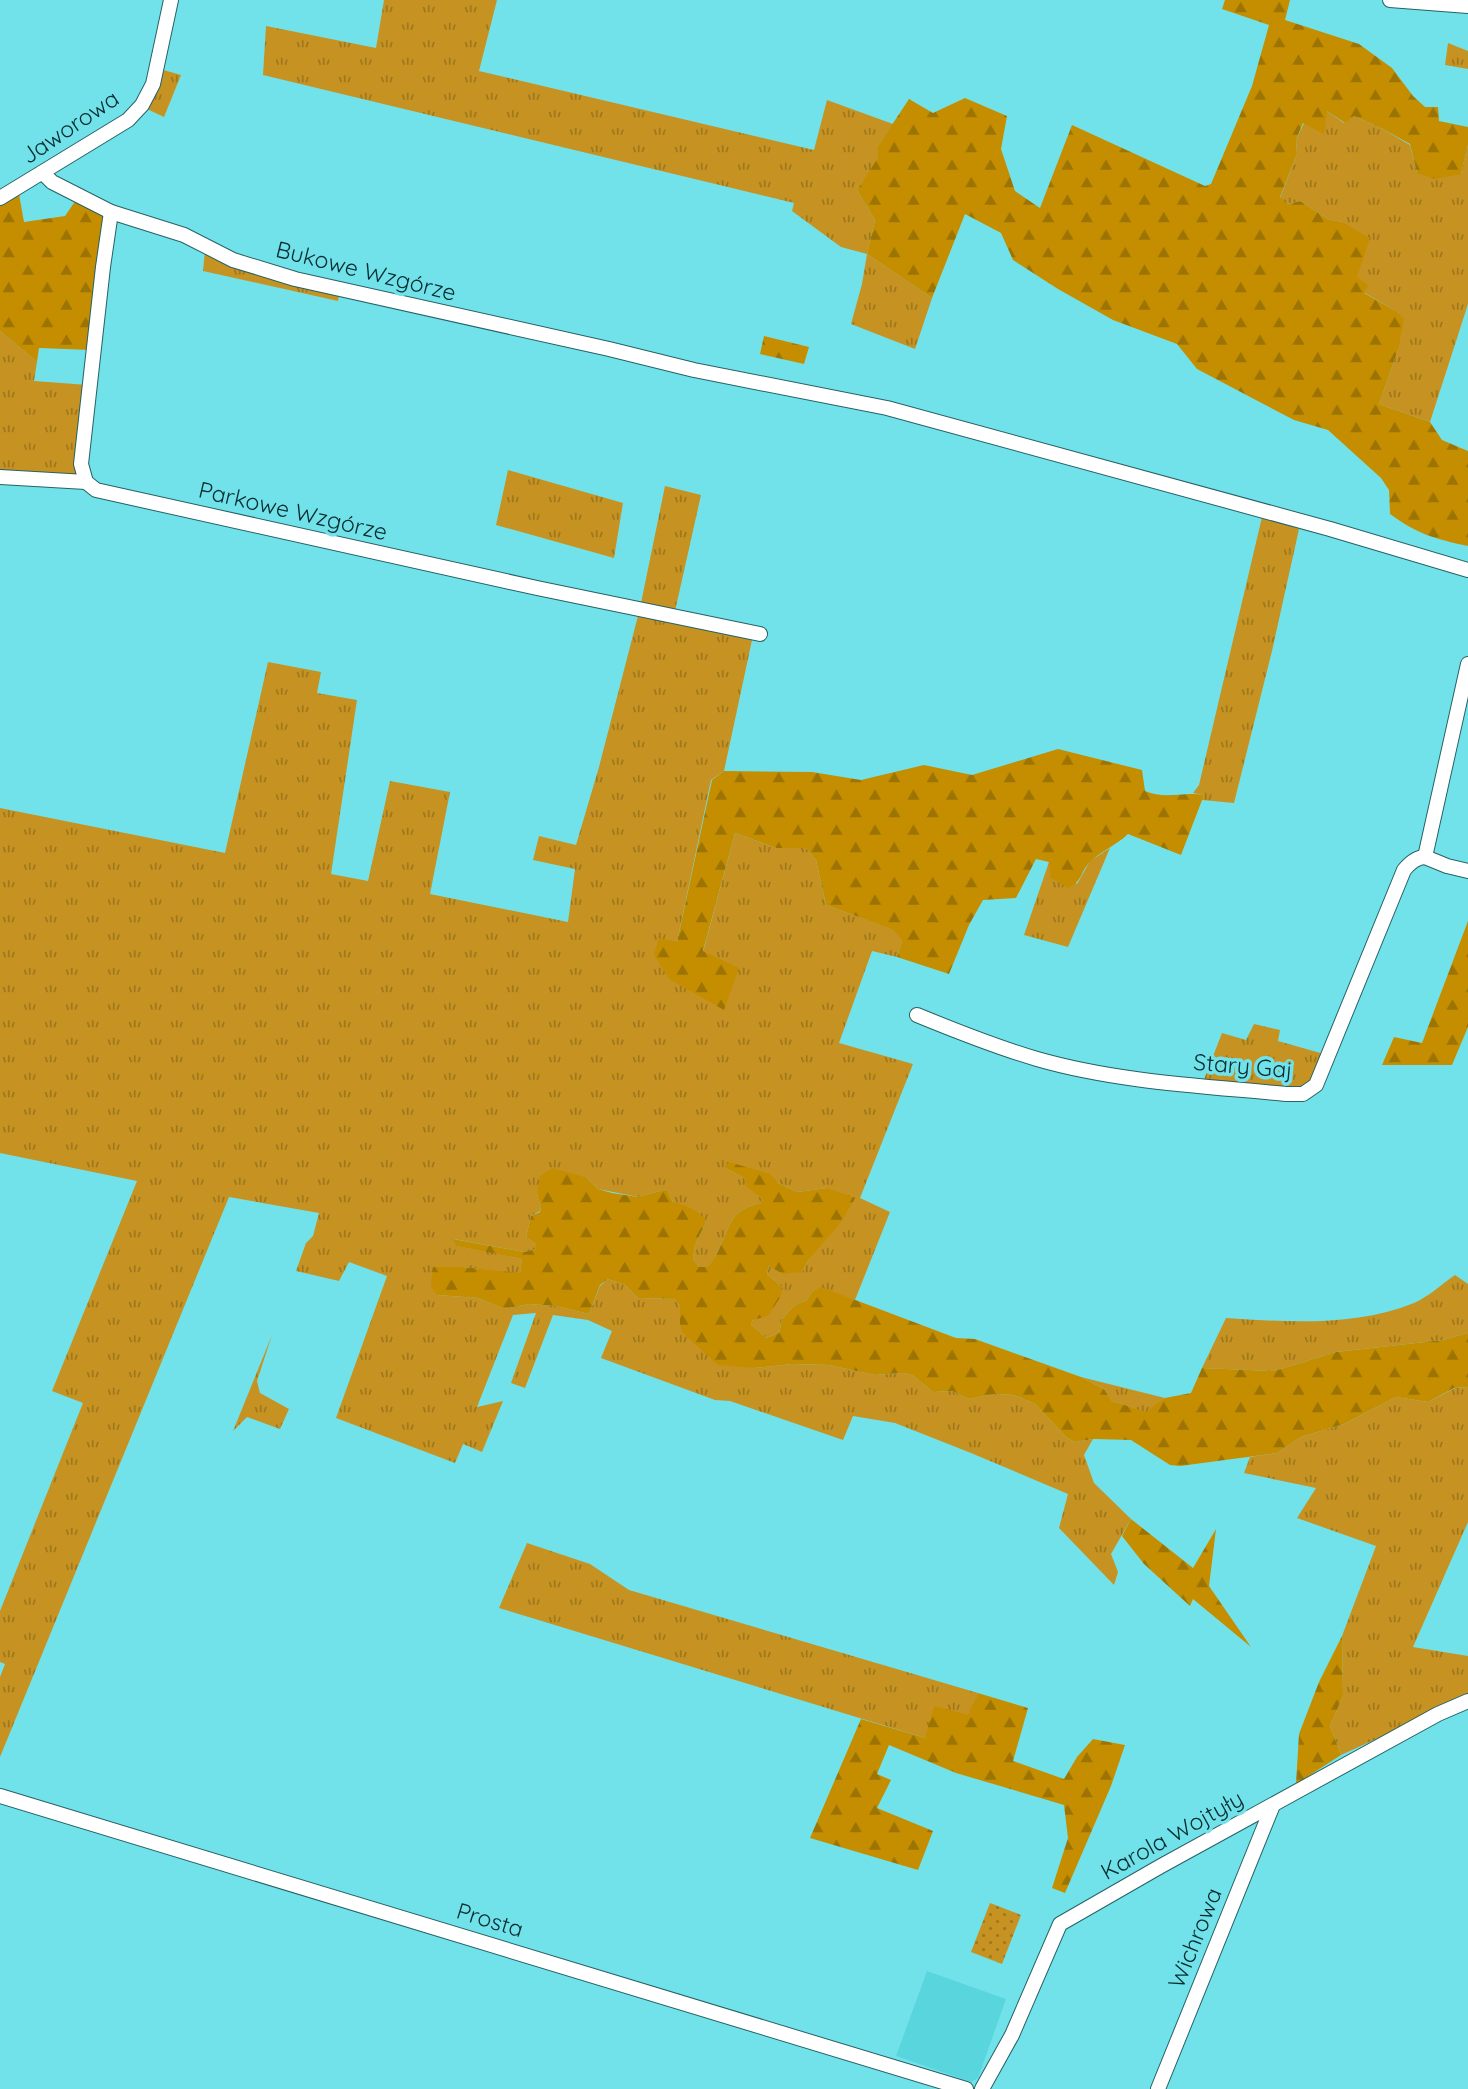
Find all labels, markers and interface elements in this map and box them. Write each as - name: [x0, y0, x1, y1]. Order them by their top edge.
- street label: Jaworowa: [15, 83, 124, 170]
- street label: Bukowe Wzgórze: [273, 234, 459, 307]
- street label: Parkowe Wzgórze: [196, 475, 390, 546]
- street label: Stary Gaj: [1192, 1047, 1294, 1084]
- street label: Karola Wojtyły: [1095, 1783, 1248, 1886]
- street label: Wichrowa: [1161, 1883, 1228, 1992]
- street label: Prosta: [453, 1896, 527, 1943]

